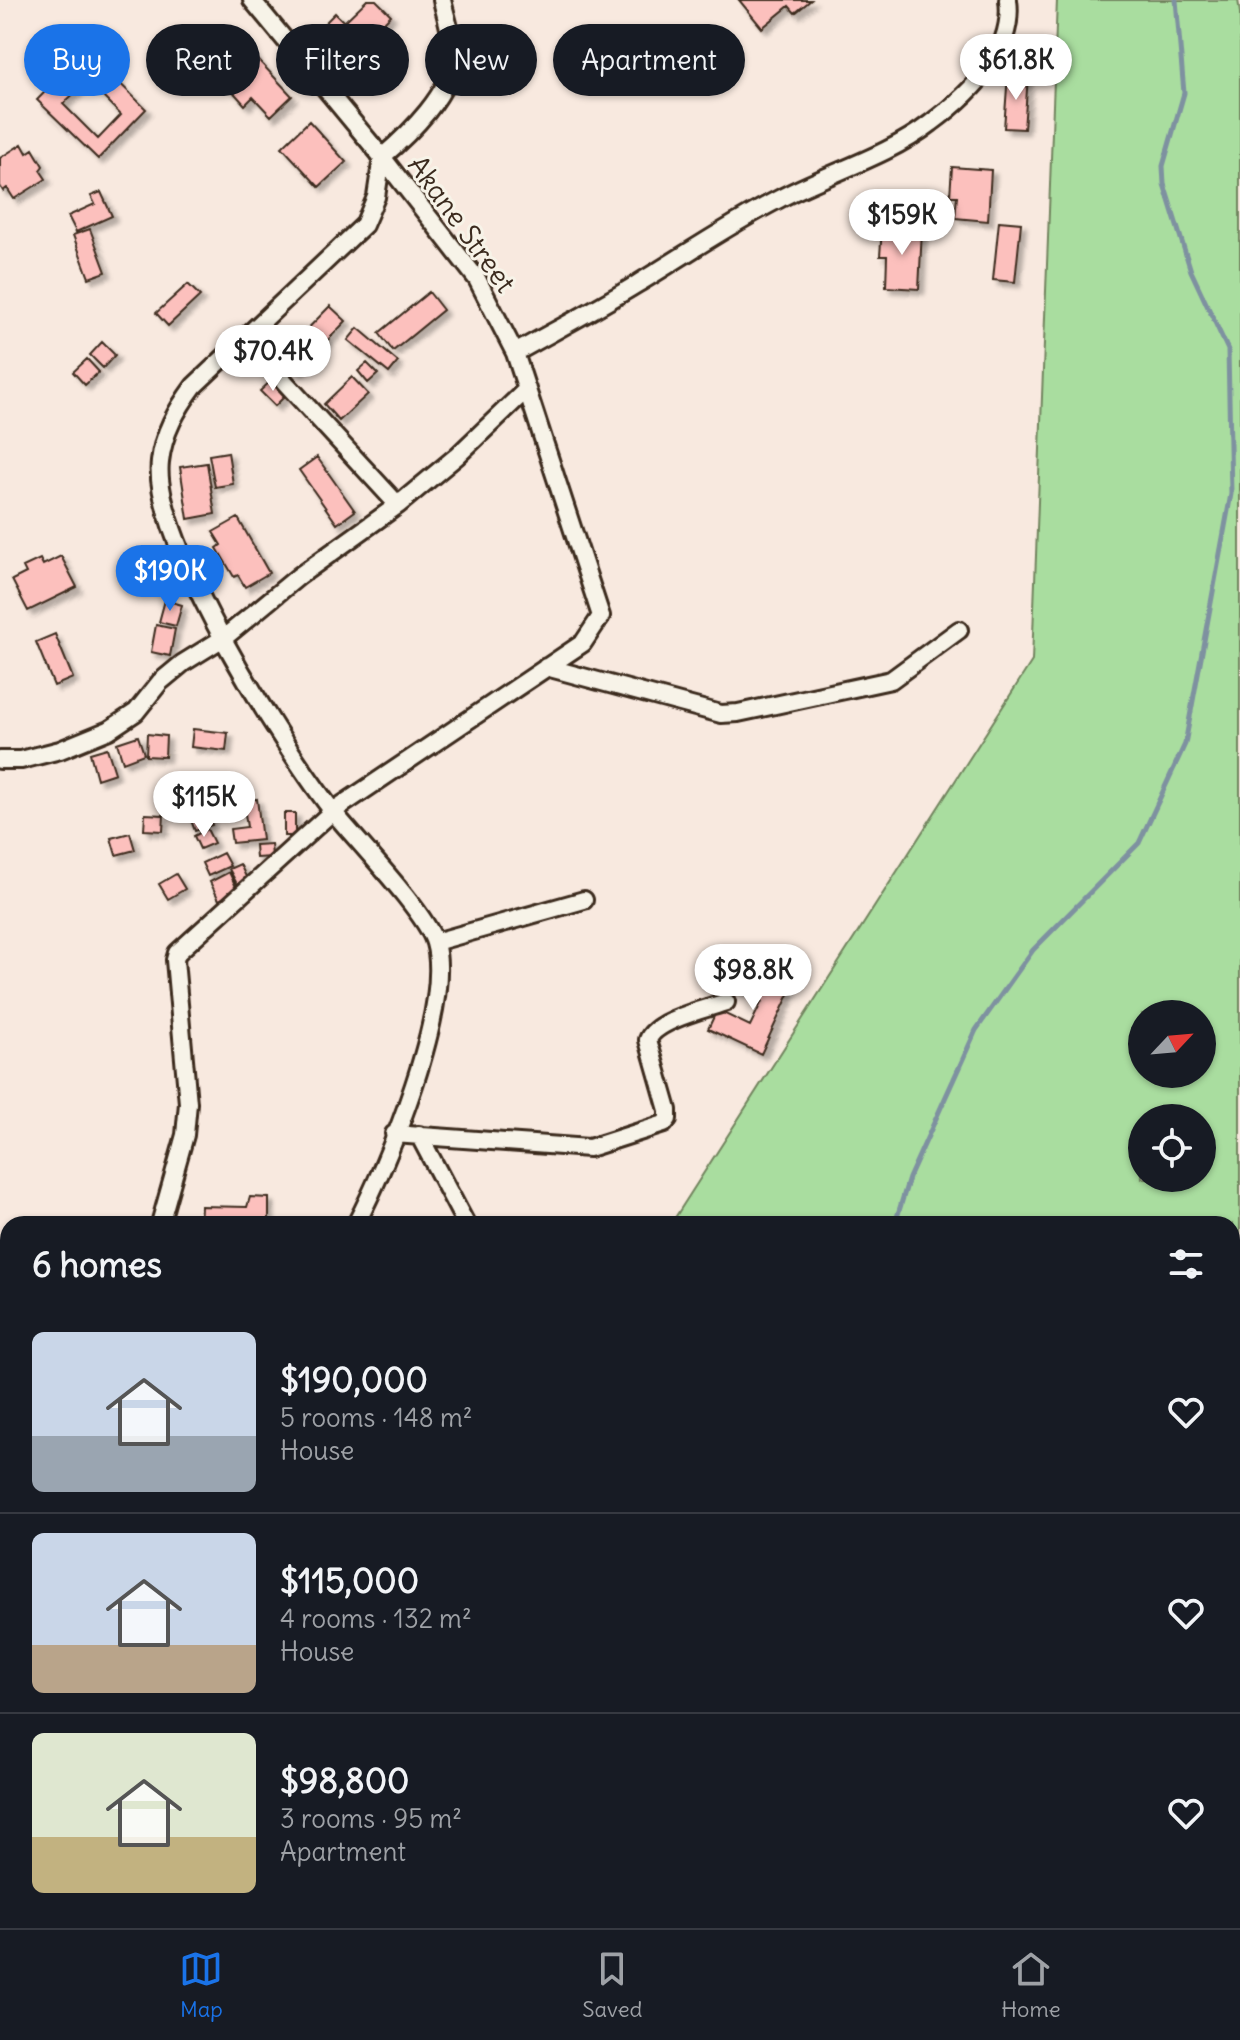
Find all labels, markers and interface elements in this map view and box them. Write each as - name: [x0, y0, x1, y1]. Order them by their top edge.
- chip: Buy: [24, 24, 130, 96]
- chip: Rent: [146, 24, 260, 96]
- chip: Filters: [276, 24, 409, 96]
- chip: New: [425, 24, 537, 96]
- chip: Apartment: [553, 24, 745, 96]
- pin: $61.8K: [951, 34, 1081, 102]
- text: $61.8K: [978, 43, 1054, 76]
- street label: Akane Street: [400, 148, 524, 300]
- pin: $159K: [846, 189, 958, 257]
- text: $159K: [867, 198, 937, 231]
- pin: $70.4K: [208, 325, 338, 393]
- text: $70.4K: [233, 334, 313, 367]
- pin: $190K: [114, 545, 226, 613]
- text: $190K: [134, 554, 206, 587]
- pin: $115K: [148, 771, 260, 839]
- text: $115K: [171, 780, 237, 813]
- pin: $98.8K: [688, 944, 818, 1012]
- text: $98.8K: [713, 953, 793, 986]
- north arrow: [1128, 1000, 1216, 1088]
- map controls: [1128, 1000, 1216, 1192]
- button: locate: [1128, 1104, 1216, 1192]
- icon: filters: [1164, 1242, 1208, 1286]
- text: 6 homes: [32, 1243, 162, 1286]
- text: $190,000: [280, 1358, 428, 1401]
- icon: home: [96, 1364, 192, 1460]
- icon: heart: [1164, 1390, 1208, 1434]
- text: 5 rooms · 148 m²: [280, 1401, 473, 1434]
- text: House: [280, 1434, 354, 1467]
- text: $115,000: [280, 1559, 419, 1602]
- icon: home: [96, 1565, 192, 1661]
- icon: heart: [1164, 1591, 1208, 1635]
- text: 4 rooms · 132 m²: [280, 1602, 472, 1635]
- text: House: [280, 1635, 354, 1668]
- text: $98,800: [280, 1759, 409, 1802]
- icon: home: [96, 1765, 192, 1861]
- icon: heart: [1164, 1791, 1208, 1835]
- text: 3 rooms · 95 m²: [280, 1802, 462, 1835]
- text: Apartment: [280, 1835, 406, 1868]
- tab: Map: [179, 1947, 223, 2023]
- tab: Saved: [582, 1947, 642, 2023]
- tab: Home: [1001, 1947, 1061, 2023]

